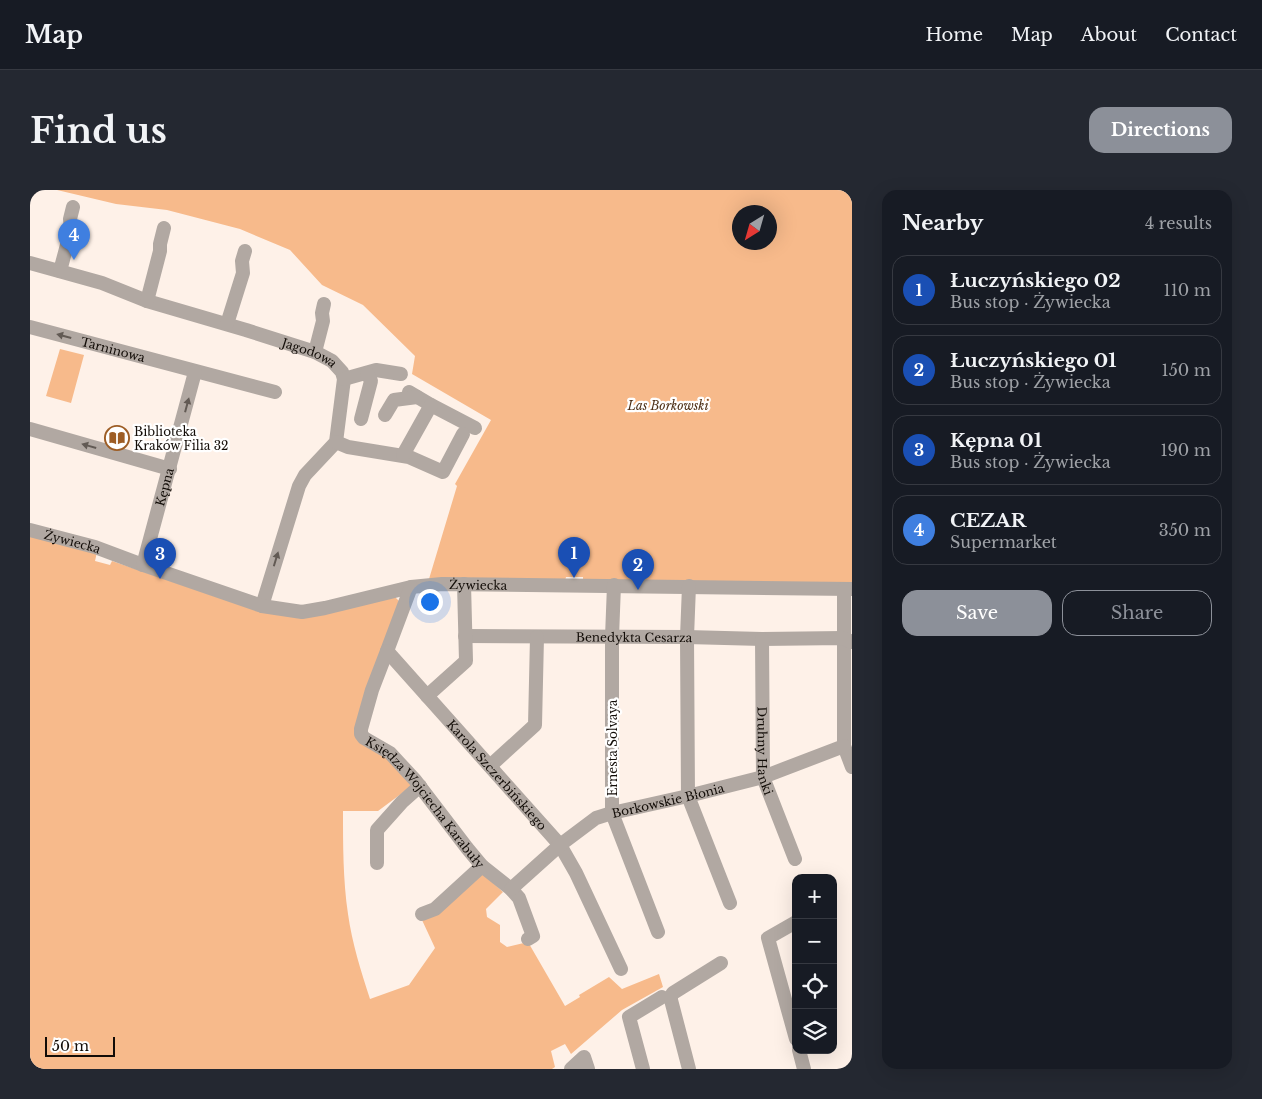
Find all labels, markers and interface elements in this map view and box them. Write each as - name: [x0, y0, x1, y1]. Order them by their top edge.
- text: Map: [25, 20, 83, 49]
- text: Home: [925, 24, 983, 46]
- text: Map: [1011, 24, 1053, 46]
- text: About: [1081, 24, 1137, 46]
- text: Contact: [1165, 24, 1237, 46]
- button: Directions: [1089, 107, 1232, 153]
- text: Find us: [30, 109, 167, 152]
- north arrow: [732, 205, 777, 250]
- text: Nearby: [902, 210, 983, 236]
- text: 4 results: [1145, 213, 1212, 233]
- pin: 4: [58, 219, 90, 260]
- text: Łuczyńskiego 02: [950, 269, 1121, 292]
- text: 1: [916, 280, 922, 300]
- text: 110 m: [1164, 280, 1211, 300]
- text: Bus stop · Żywiecka: [950, 292, 1111, 312]
- one-way arrow: [56, 332, 71, 340]
- street label: Tarninowa: [79, 333, 147, 365]
- street label: Jagodowa: [278, 334, 341, 370]
- text: Łuczyńskiego 01: [950, 349, 1116, 372]
- text: 2: [914, 360, 924, 380]
- text: 150 m: [1162, 360, 1211, 380]
- text: Bus stop · Żywiecka: [950, 372, 1111, 392]
- one-way arrow: [183, 397, 191, 412]
- park label: Las Borkowski: [626, 398, 709, 413]
- place label: Biblioteka Kraków Filia 32: [134, 424, 229, 453]
- library icon: Biblioteka Kraków Filia 32: [104, 425, 130, 451]
- text: Kępna 01: [950, 429, 1042, 452]
- text: 3: [914, 440, 924, 460]
- text: 190 m: [1160, 440, 1211, 460]
- one-way arrow: [82, 442, 97, 450]
- text: Bus stop · Żywiecka: [950, 452, 1111, 472]
- street label: Kępna: [152, 466, 176, 508]
- text: CEZAR: [950, 509, 1026, 532]
- text: 4: [914, 520, 924, 540]
- text: 350 m: [1159, 520, 1211, 540]
- street label: Żywiecka: [43, 526, 103, 556]
- text: Supermarket: [950, 532, 1057, 552]
- pin: 1: [558, 537, 590, 578]
- pin: 3: [144, 538, 176, 579]
- pin: 2: [622, 549, 654, 590]
- one-way arrow: [272, 552, 280, 567]
- street label: Żywiecka: [449, 576, 508, 592]
- your location: [417, 589, 443, 615]
- button: Save: [902, 590, 1052, 636]
- button: Share: [1062, 590, 1212, 636]
- street label: Benedykta Cesarza: [576, 629, 693, 645]
- street label: Ernesta Solvaya: [605, 699, 620, 796]
- street label: Druhny Hanki: [755, 706, 777, 797]
- street label: Karola Szczerbińskiego: [444, 716, 550, 833]
- street label: Księdza Wojciecha Karabuły: [363, 733, 488, 871]
- street label: Borkowskie Błonia: [610, 780, 726, 820]
- map controls: [792, 874, 837, 1054]
- button: +: [792, 874, 837, 919]
- button: −: [792, 919, 837, 964]
- button: locate: [792, 964, 837, 1009]
- button: layers: [792, 1009, 837, 1054]
- scale bar: [45, 1034, 115, 1057]
- text: 50 m: [52, 1037, 89, 1055]

